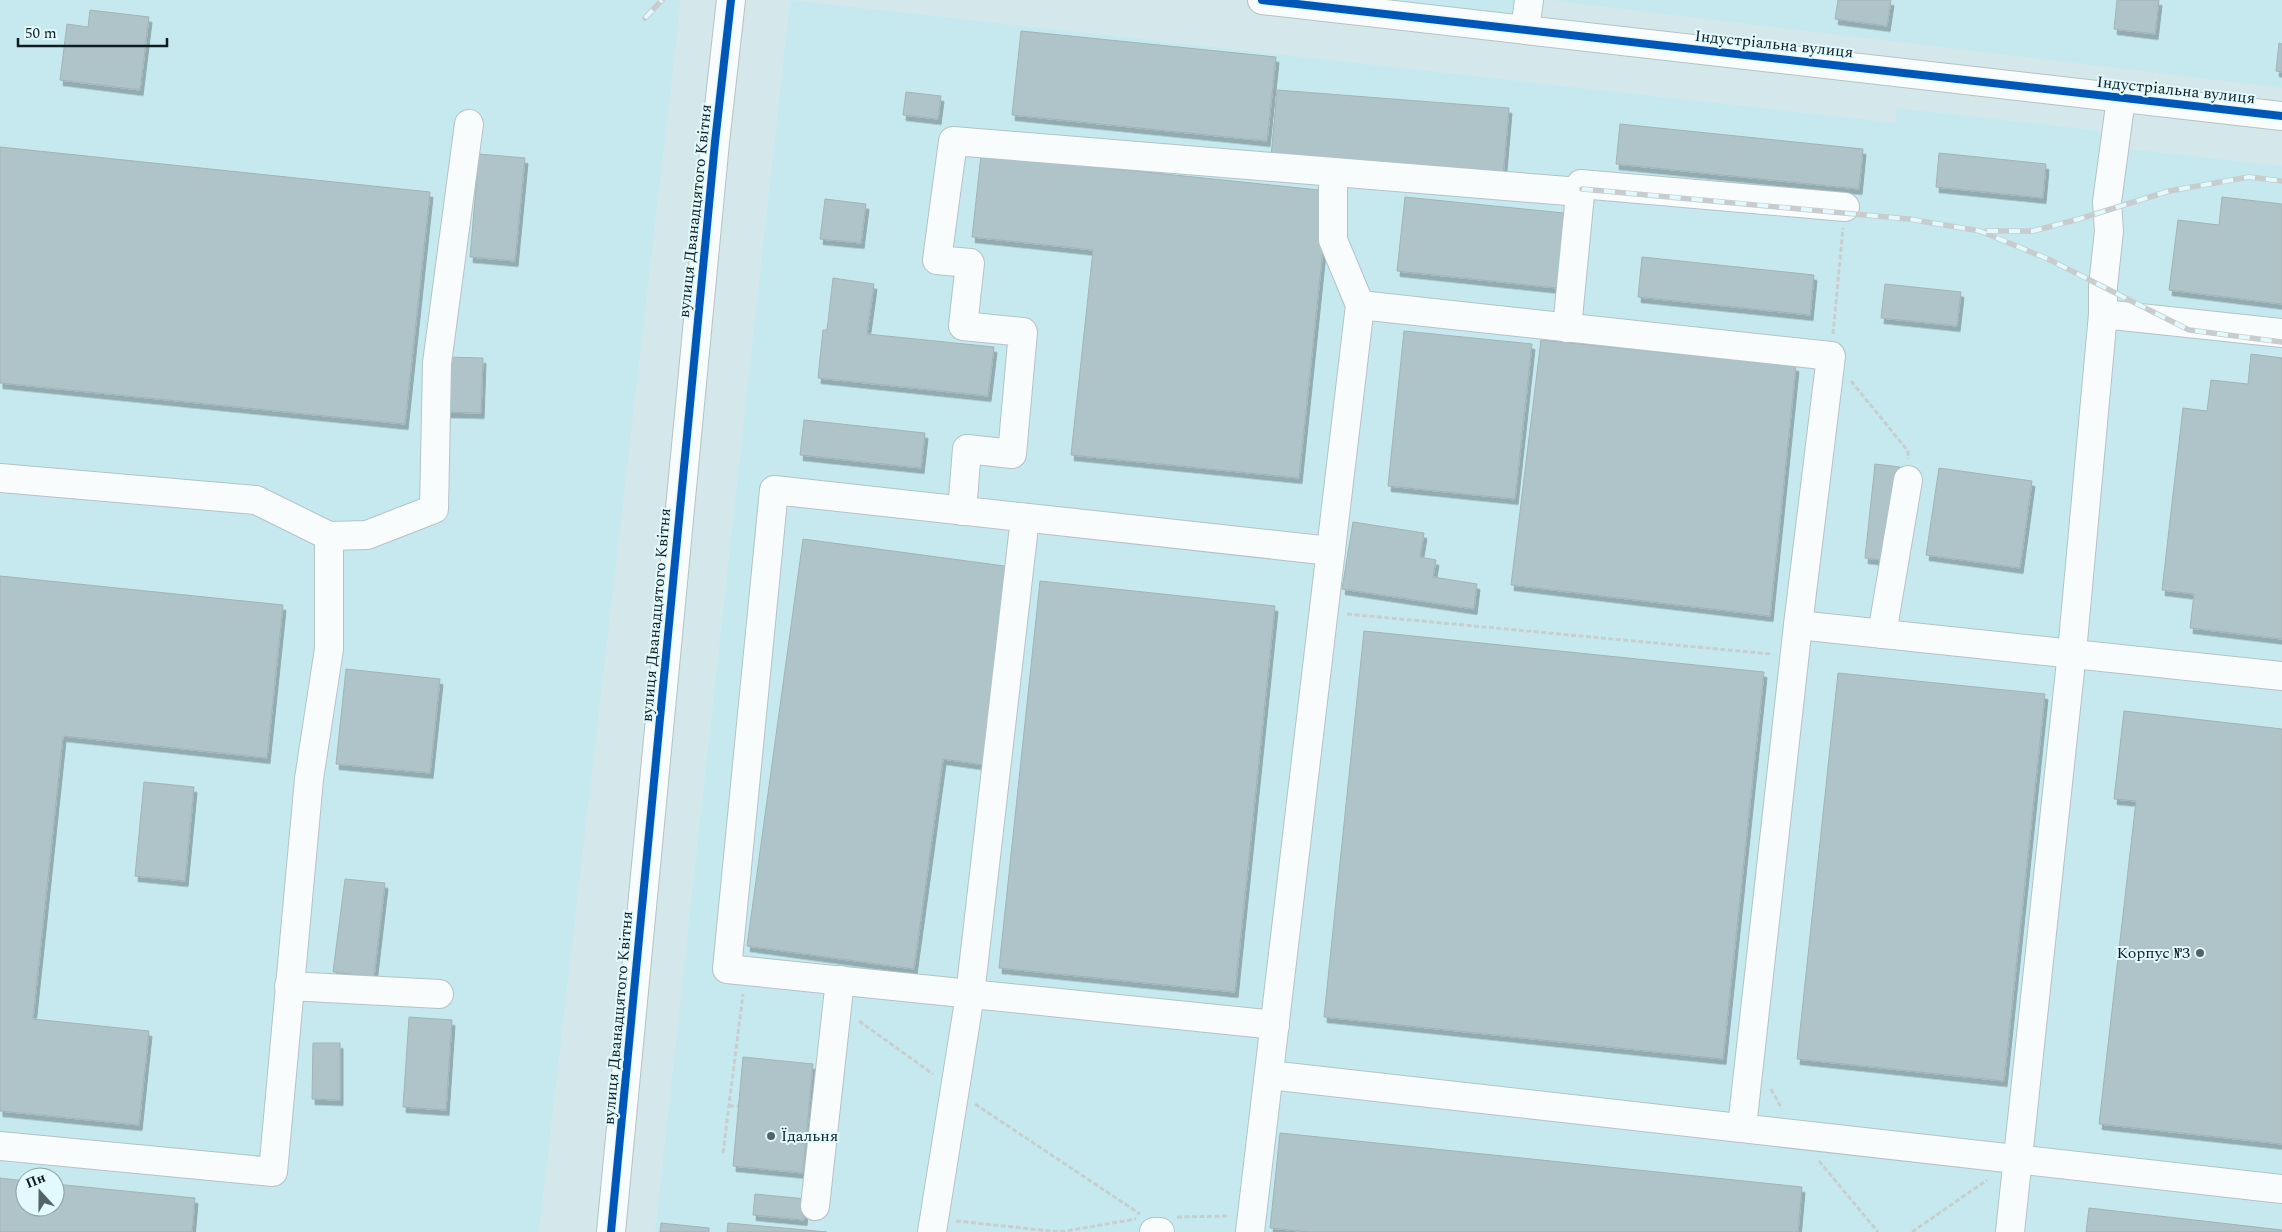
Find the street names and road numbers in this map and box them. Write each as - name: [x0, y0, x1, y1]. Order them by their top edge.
- street label: Індустріальна вулиця: [1694, 24, 1854, 64]
- street label: Індустріальна вулиця: [2096, 70, 2256, 110]
- street label: вулиця Дванадцятого Квітня: [672, 103, 718, 319]
- street label: вулиця Дванадцятого Квітня: [635, 507, 677, 723]
- street label: вулиця Дванадцятого Квітня: [597, 910, 639, 1126]

